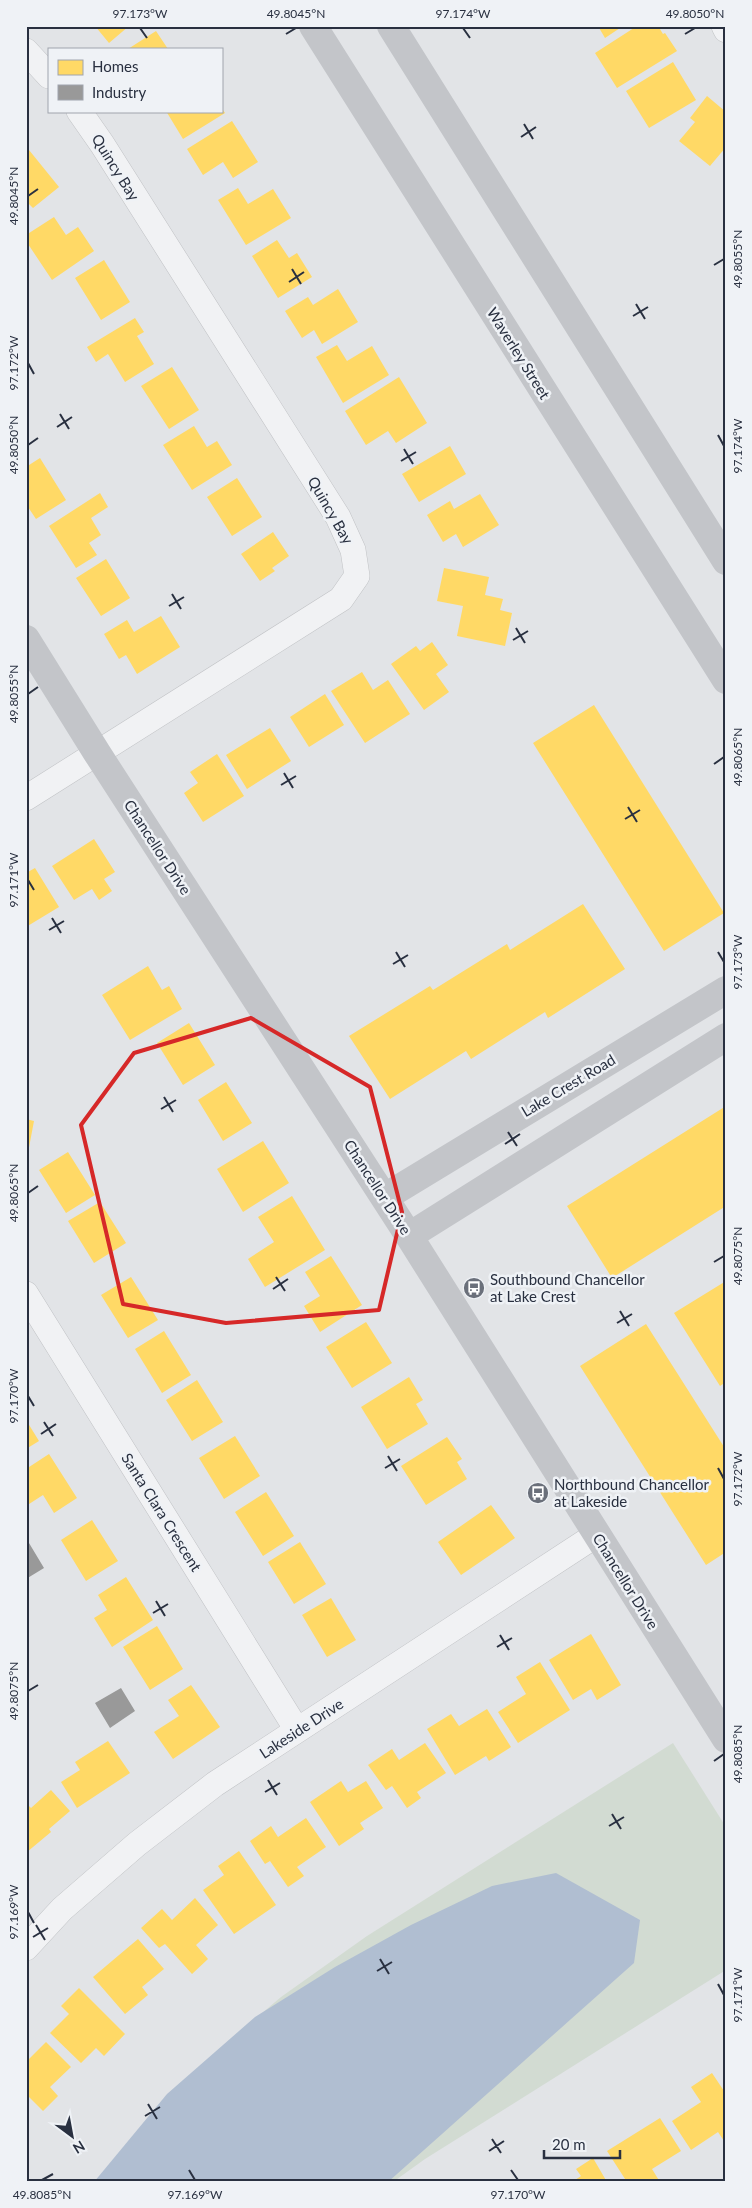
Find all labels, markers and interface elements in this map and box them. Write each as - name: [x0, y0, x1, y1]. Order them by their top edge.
- text: 97.173°W: [112, 6, 168, 21]
- text: 49.8045°N: [267, 6, 325, 21]
- text: 97.174°W: [435, 6, 491, 21]
- text: 49.8050°N: [666, 6, 724, 21]
- legend: [48, 48, 222, 112]
- text: Homes: [92, 57, 138, 75]
- text: Industry: [92, 83, 147, 101]
- street label: Quincy Bay: [88, 130, 144, 204]
- text: 49.8045°N: [6, 167, 21, 225]
- text: 49.8055°N: [730, 230, 745, 288]
- street label: Waverley Street: [484, 304, 555, 403]
- text: 97.172°W: [6, 335, 21, 391]
- text: 49.8050°N: [6, 416, 21, 474]
- text: 97.174°W: [730, 418, 745, 474]
- street label: Quincy Bay: [304, 473, 358, 547]
- text: 49.8055°N: [6, 665, 21, 723]
- text: 49.8065°N: [730, 728, 745, 786]
- street label: Chancellor Drive: [121, 796, 195, 898]
- text: 97.171°W: [6, 852, 21, 908]
- text: 97.173°W: [730, 934, 745, 990]
- street label: Lake Crest Road: [518, 1050, 618, 1120]
- street label: Chancellor Drive: [341, 1136, 415, 1238]
- text: 49.8065°N: [6, 1164, 21, 1222]
- text: 49.8075°N: [730, 1227, 745, 1285]
- place label: Southbound Chancellor at Lake Crest: [490, 1270, 645, 1305]
- bus stop icon: Southbound Chancellor at Lake Crest: [462, 1276, 486, 1300]
- text: 97.170°W: [6, 1368, 21, 1424]
- street label: Santa Clara Crescent: [118, 1449, 206, 1575]
- text: 97.172°W: [730, 1451, 745, 1507]
- place label: Northbound Chancellor at Lakeside: [554, 1475, 710, 1510]
- bus stop icon: Northbound Chancellor at Lakeside: [526, 1481, 550, 1505]
- street label: Chancellor Drive: [589, 1530, 663, 1632]
- text: 49.8075°N: [6, 1662, 21, 1720]
- street label: Lakeside Drive: [256, 1694, 346, 1762]
- text: 49.8085°N: [730, 1725, 745, 1783]
- text: 97.169°W: [6, 1884, 21, 1940]
- text: 97.171°W: [730, 1967, 745, 2023]
- north arrow: [48, 2110, 98, 2160]
- scale bar: [544, 2128, 621, 2160]
- text: 20 m: [552, 2135, 586, 2153]
- text: N: [70, 2137, 88, 2158]
- text: 49.8085°N: [13, 2187, 71, 2202]
- text: 97.169°W: [167, 2187, 223, 2202]
- text: 97.170°W: [490, 2187, 546, 2202]

